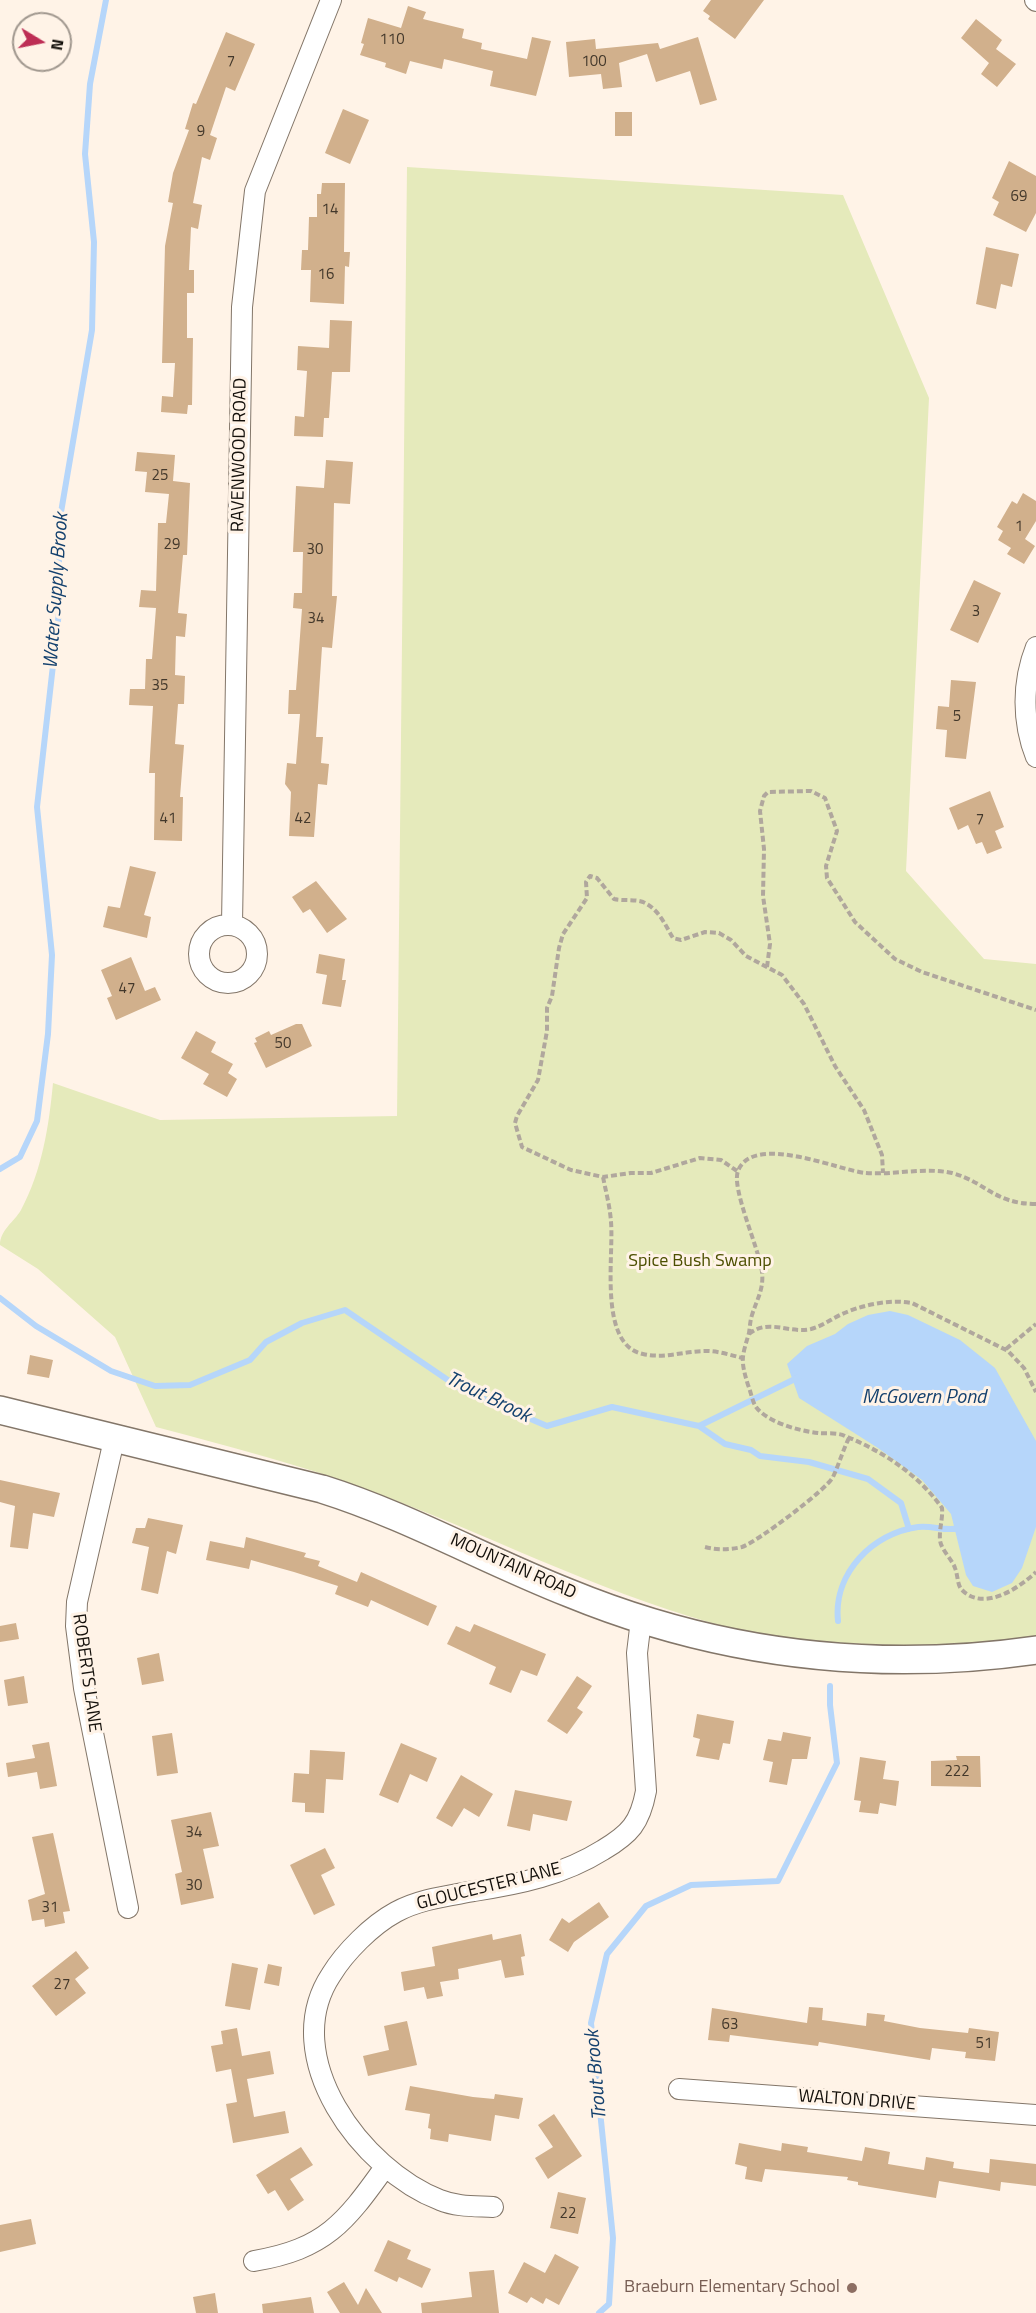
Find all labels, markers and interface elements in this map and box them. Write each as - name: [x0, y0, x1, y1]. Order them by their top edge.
- north arrow: [12, 12, 72, 72]
- house number: 110: [379, 31, 405, 49]
- text: N: [45, 37, 71, 52]
- house number: 7: [227, 53, 235, 71]
- house number: 100: [581, 53, 607, 71]
- house number: 9: [197, 123, 205, 141]
- house number: 69: [1011, 188, 1027, 206]
- house number: 14: [322, 201, 338, 219]
- house number: 16: [318, 266, 334, 284]
- street label: RAVENWOOD ROAD: [228, 378, 252, 532]
- house number: 25: [152, 467, 168, 485]
- water label: Water Supply Brook: [40, 512, 74, 670]
- house number: 1: [1015, 518, 1023, 536]
- house number: 29: [164, 536, 180, 554]
- house number: 30: [307, 541, 323, 559]
- house number: 3: [972, 603, 980, 621]
- house number: 34: [308, 610, 324, 628]
- house number: 35: [152, 677, 168, 695]
- house number: 5: [953, 708, 961, 726]
- house number: 41: [160, 810, 176, 828]
- house number: 42: [295, 810, 311, 828]
- house number: 7: [976, 811, 984, 829]
- house number: 47: [119, 980, 135, 998]
- house number: 50: [275, 1035, 291, 1053]
- park label: Spice Bush Swamp: [628, 1251, 772, 1273]
- water label: Trout Brook: [442, 1367, 534, 1429]
- water label: McGovern Pond: [862, 1386, 986, 1410]
- street label: MOUNTAIN ROAD: [447, 1530, 579, 1604]
- street label: ROBERTS LANE: [67, 1612, 105, 1734]
- house number: 222: [944, 1763, 970, 1781]
- house number: 34: [186, 1824, 202, 1842]
- street label: GLOUCESTER LANE: [414, 1859, 564, 1915]
- house number: 30: [186, 1877, 202, 1895]
- house number: 31: [42, 1899, 58, 1917]
- house number: 27: [54, 1976, 70, 1994]
- house number: 63: [722, 2016, 738, 2034]
- water label: Trout Brook: [581, 2029, 613, 2121]
- house number: 51: [976, 2035, 992, 2053]
- street label: WALTON DRIVE: [797, 2086, 917, 2116]
- house number: 22: [560, 2205, 576, 2223]
- place label: Braeburn Elementary School: [624, 2277, 840, 2299]
- marker: Braeburn Elementary School: [845, 2281, 859, 2295]

